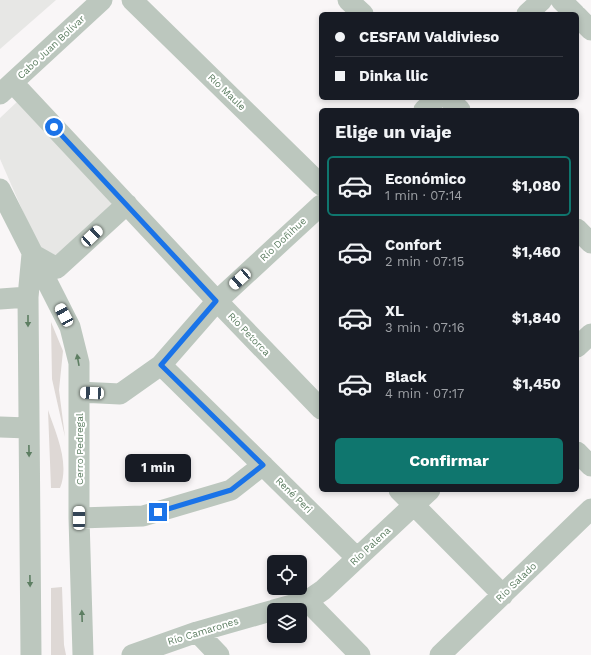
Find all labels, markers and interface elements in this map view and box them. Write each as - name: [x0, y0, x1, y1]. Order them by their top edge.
- street label: Cabo Juan Bolívar: [15, 13, 87, 81]
- text: CESFAM Valdivieso: [359, 28, 499, 46]
- text: Dinka llic: [359, 67, 428, 85]
- street label: Río Maule: [206, 71, 248, 113]
- route start: [45, 118, 63, 136]
- text: Elige un viaje: [335, 121, 452, 142]
- icon: car: [337, 168, 373, 204]
- text: Económico: [385, 170, 466, 188]
- text: $1,080: [512, 177, 561, 195]
- text: 1 min · 07:14: [385, 188, 462, 203]
- street label: Río Doñihue: [258, 215, 308, 263]
- car: [79, 223, 105, 249]
- icon: car: [337, 234, 373, 270]
- text: Confort: [385, 236, 441, 254]
- text: $1,460: [512, 243, 561, 261]
- text: 2 min · 07:15: [385, 254, 464, 269]
- car: [227, 267, 253, 291]
- icon: car: [337, 300, 373, 336]
- car: [53, 302, 75, 328]
- text: XL: [385, 302, 404, 320]
- text: $1,840: [512, 309, 561, 327]
- street label: Río Petorca: [226, 310, 273, 358]
- one-way arrow: [25, 315, 31, 328]
- text: 3 min · 07:16: [385, 320, 465, 335]
- one-way arrow: [75, 354, 81, 366]
- icon: car: [337, 366, 373, 402]
- text: Black: [385, 368, 427, 386]
- text: $1,450: [513, 375, 561, 393]
- car: [80, 386, 104, 400]
- text: 4 min · 07:17: [385, 386, 464, 401]
- street label: Cerro Pedregal: [74, 413, 85, 485]
- button: Confirmar: [335, 438, 563, 484]
- one-way arrow: [26, 445, 32, 458]
- callout: 1 min: [125, 454, 191, 482]
- text: 1 min: [141, 460, 175, 475]
- street label: René Peri: [274, 475, 314, 515]
- route end: [149, 503, 167, 521]
- car: [73, 506, 85, 530]
- street label: Río Palena: [348, 524, 393, 567]
- map controls: [267, 555, 307, 643]
- button: locate: [267, 555, 307, 595]
- street label: Río Salado: [494, 560, 538, 604]
- one-way arrow: [27, 575, 33, 588]
- button: layers: [267, 603, 307, 643]
- one-way arrow: [79, 609, 85, 622]
- street label: Río Camarones: [166, 615, 240, 647]

